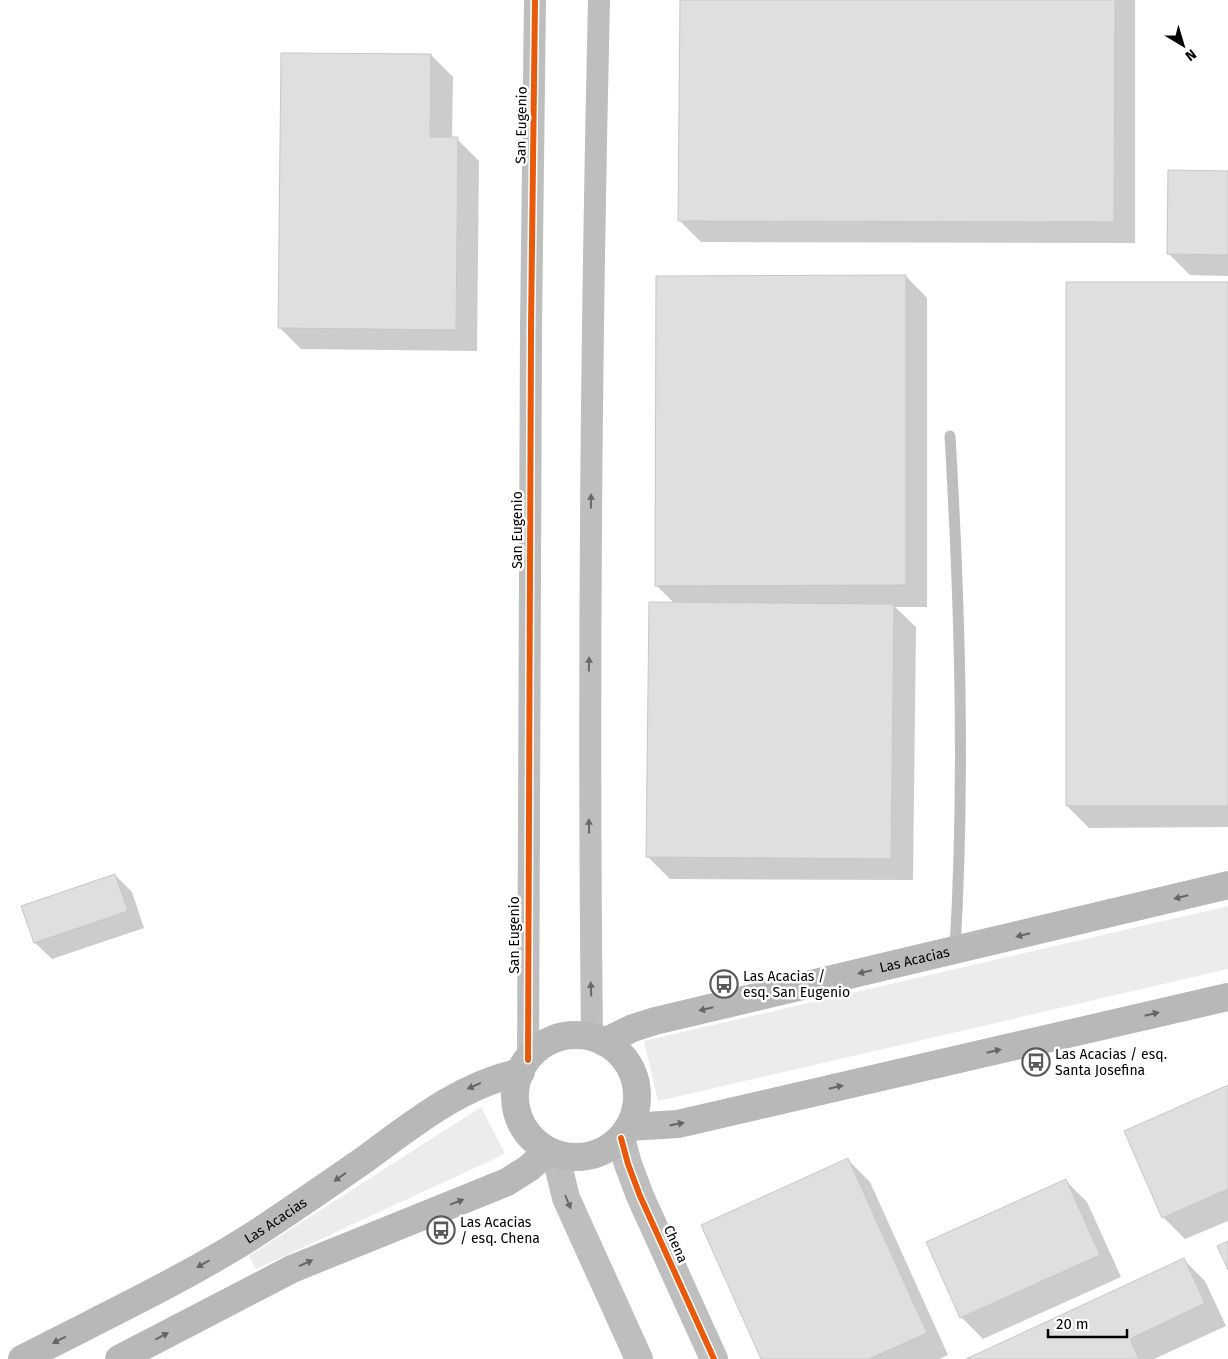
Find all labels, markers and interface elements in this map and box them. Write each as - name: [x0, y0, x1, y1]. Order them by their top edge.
- north arrow: [1158, 20, 1208, 70]
- text: N: [1182, 45, 1200, 64]
- street label: San Eugenio: [512, 86, 531, 164]
- street label: San Eugenio: [509, 491, 526, 569]
- one-way arrow: [587, 493, 595, 509]
- one-way arrow: [586, 656, 594, 672]
- one-way arrow: [585, 818, 593, 834]
- one-way arrow: [1173, 893, 1188, 901]
- street label: San Eugenio: [506, 896, 523, 974]
- one-way arrow: [1015, 931, 1030, 939]
- street label: Las Acacias: [878, 943, 952, 976]
- place label: Las Acacias / esq. San Eugenio: [743, 968, 850, 1001]
- one-way arrow: [857, 968, 872, 976]
- bus stop icon: Las Acacias / esq. San Eugenio: [709, 969, 739, 999]
- one-way arrow: [587, 981, 595, 997]
- one-way arrow: [699, 1005, 714, 1013]
- one-way arrow: [1145, 1010, 1161, 1018]
- place label: Las Acacias / esq. Santa Josefina: [1055, 1046, 1167, 1079]
- one-way arrow: [987, 1047, 1002, 1055]
- bus stop icon: Las Acacias / esq. Santa Josefina: [1021, 1047, 1051, 1077]
- one-way arrow: [467, 1083, 481, 1091]
- one-way arrow: [828, 1083, 843, 1091]
- one-way arrow: [670, 1119, 686, 1127]
- one-way arrow: [333, 1172, 347, 1182]
- street label: Las Acacias: [241, 1194, 311, 1248]
- one-way arrow: [565, 1195, 573, 1209]
- one-way arrow: [450, 1198, 465, 1206]
- place label: Las Acacias / esq. Chena: [460, 1214, 540, 1247]
- bus stop icon: Las Acacias / esq. Chena: [426, 1215, 456, 1245]
- street label: Chena: [660, 1223, 691, 1266]
- one-way arrow: [299, 1258, 313, 1266]
- one-way arrow: [196, 1260, 210, 1269]
- scale bar: [1048, 1306, 1127, 1338]
- text: 20 m: [1056, 1315, 1089, 1333]
- one-way arrow: [154, 1332, 169, 1340]
- one-way arrow: [52, 1336, 66, 1344]

